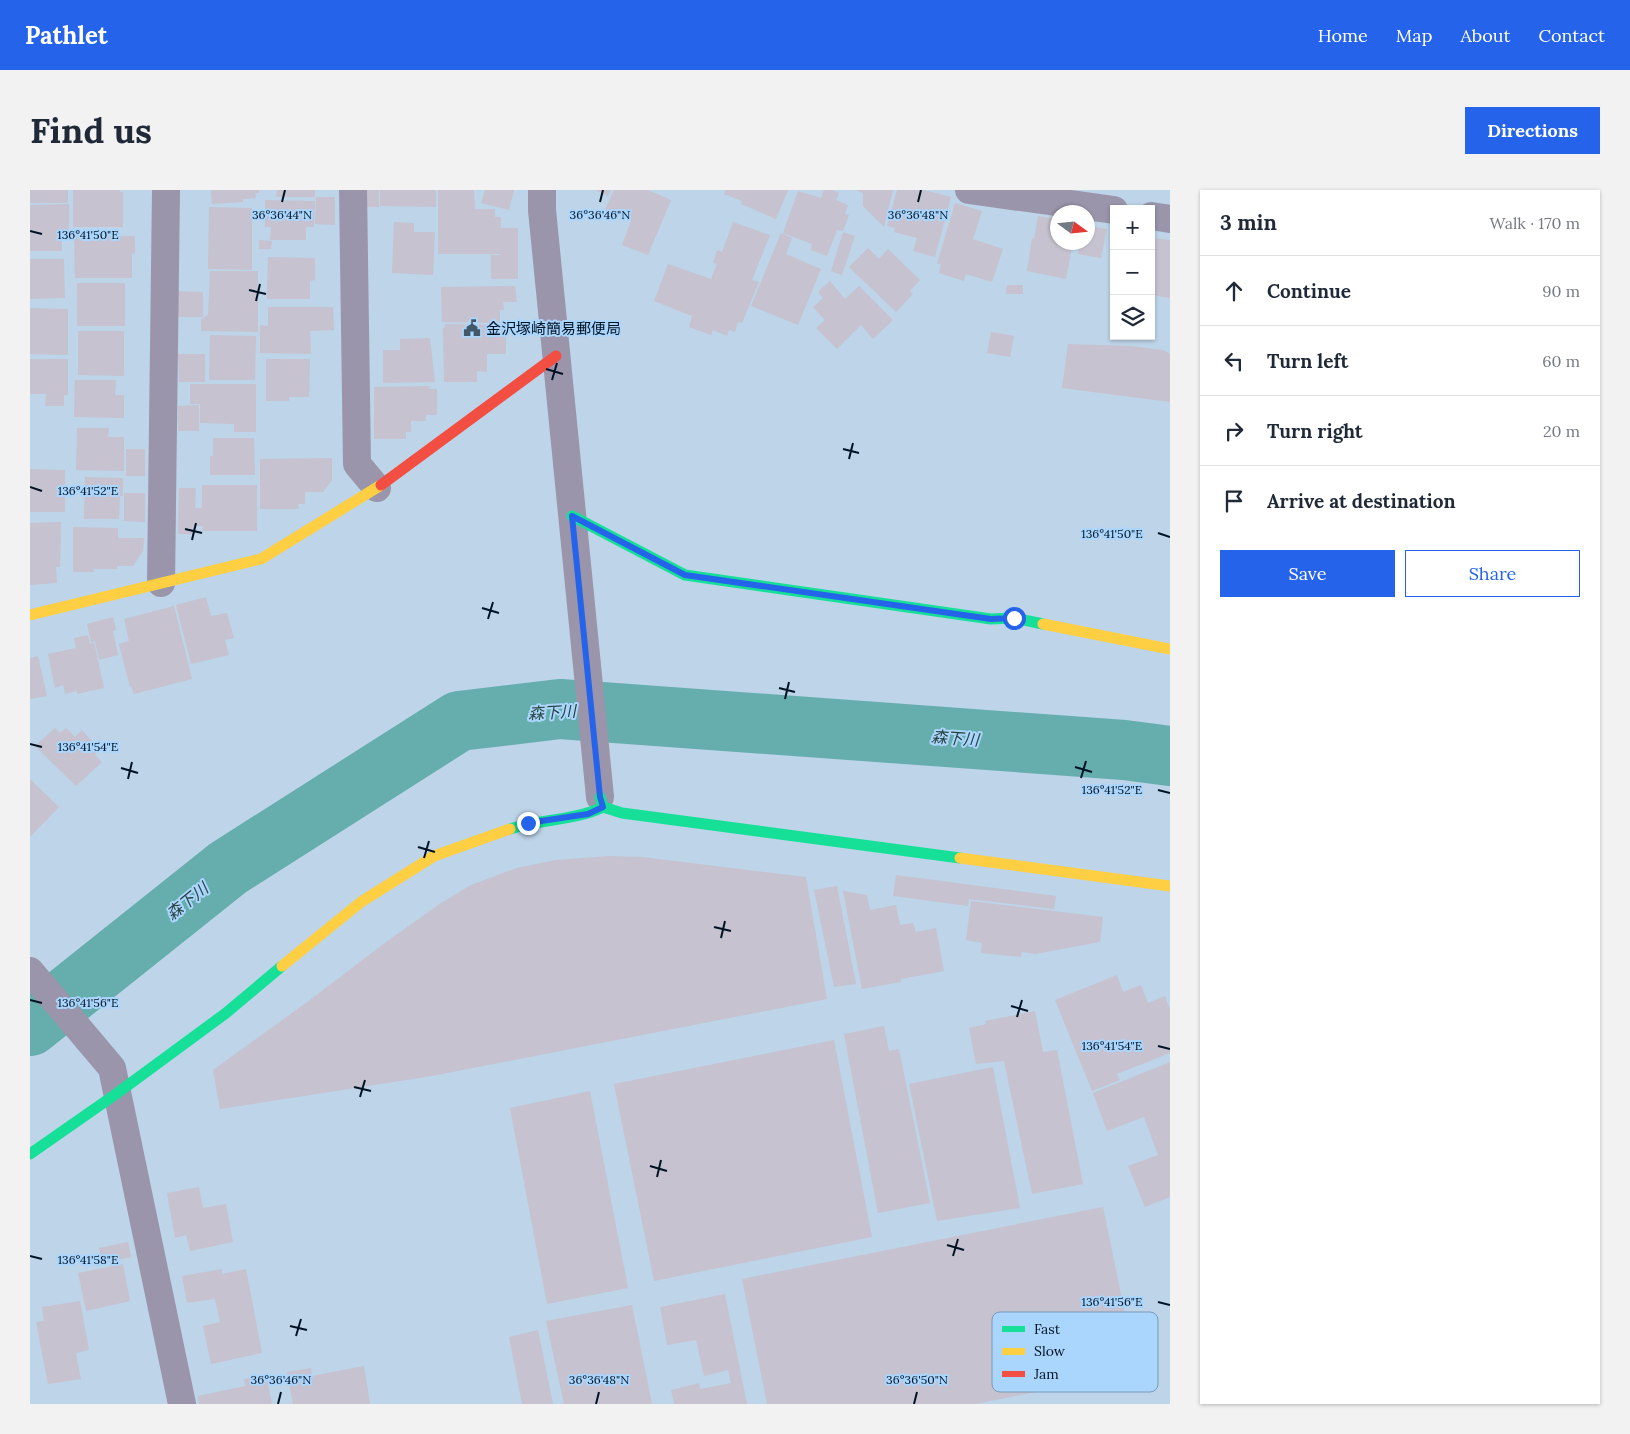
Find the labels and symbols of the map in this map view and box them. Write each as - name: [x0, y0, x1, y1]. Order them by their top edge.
- north arrow: [1050, 205, 1095, 250]
- text: 36°36'44"N: [252, 207, 312, 222]
- text: 36°36'46"N: [570, 207, 630, 222]
- text: 36°36'48"N: [888, 207, 948, 222]
- text: 136°41'50"E: [57, 227, 119, 242]
- public building icon: 金沢塚崎簡易郵便局: [462, 318, 482, 338]
- place label: 金沢塚崎簡易郵便局: [486, 319, 621, 338]
- text: 136°41'52"E: [58, 483, 118, 498]
- text: 136°41'50"E: [1081, 526, 1143, 541]
- route start: [1003, 607, 1026, 630]
- water label: 森下川: [528, 701, 578, 723]
- water label: 森下川: [930, 726, 982, 750]
- text: 136°41'54"E: [58, 739, 118, 754]
- text: 136°41'52"E: [1082, 782, 1142, 797]
- route end: [517, 812, 540, 835]
- water label: 森下川: [162, 877, 213, 924]
- text: 136°41'56"E: [58, 995, 118, 1010]
- text: 136°41'54"E: [1082, 1038, 1142, 1053]
- text: 136°41'58"E: [58, 1252, 118, 1267]
- text: 136°41'56"E: [1082, 1294, 1142, 1309]
- legend: [992, 1312, 1158, 1392]
- text: Fast: [1034, 1320, 1061, 1338]
- text: Slow: [1034, 1342, 1066, 1360]
- text: Jam: [1033, 1365, 1059, 1383]
- text: 36°36'46"N: [251, 1372, 311, 1387]
- text: 36°36'48"N: [569, 1372, 629, 1387]
- text: 36°36'50"N: [886, 1372, 948, 1387]

